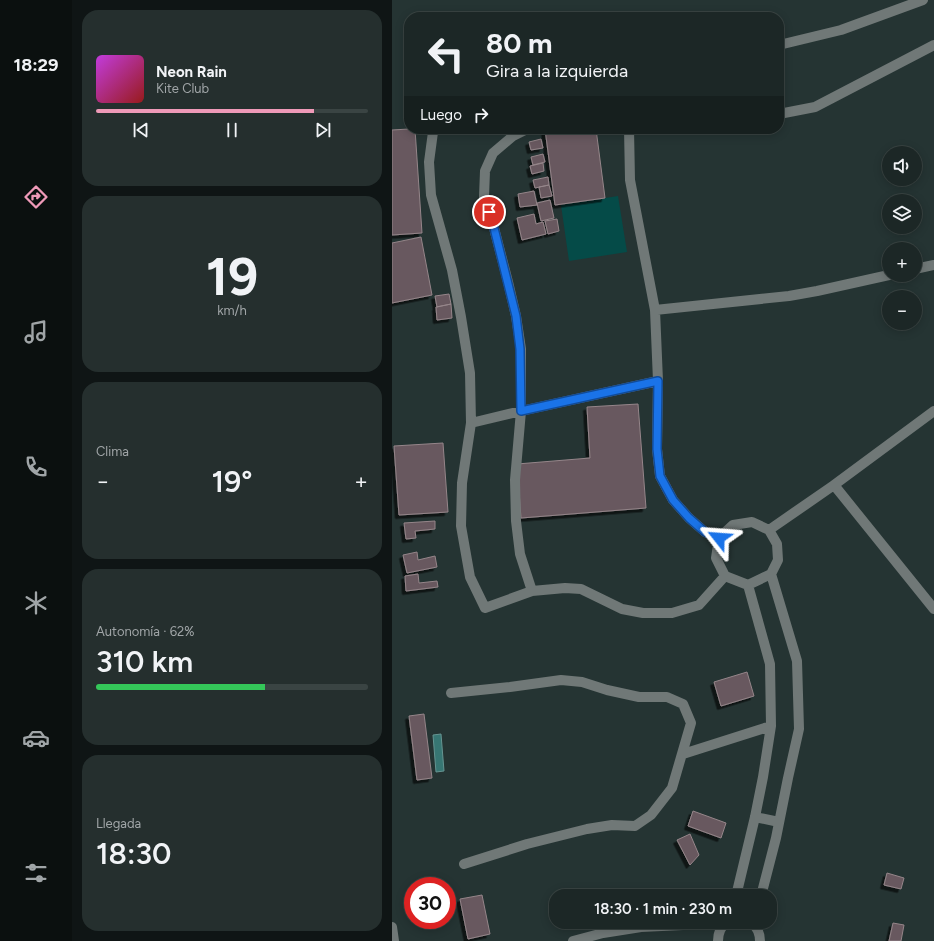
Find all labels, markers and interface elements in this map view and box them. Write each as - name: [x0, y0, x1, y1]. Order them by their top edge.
- text: 80 m: [486, 26, 552, 60]
- icon: left: [420, 28, 472, 80]
- text: 18:29: [14, 54, 58, 76]
- text: Gira a la izquierda: [486, 60, 628, 82]
- text: Neon Rain: [156, 63, 227, 81]
- text: Kite Club: [156, 81, 209, 96]
- icon: right: [470, 104, 492, 126]
- text: Luego: [420, 106, 462, 124]
- icon: previous: [130, 119, 152, 141]
- icon: pause: [221, 119, 243, 141]
- icon: next: [312, 119, 334, 141]
- map controls: [882, 146, 922, 330]
- button: sound: [882, 146, 922, 186]
- icon: directions: [22, 183, 50, 211]
- button: layers: [882, 194, 922, 234]
- pin: [472, 195, 506, 229]
- icon: arrive: [478, 201, 500, 223]
- button: +: [882, 242, 922, 282]
- text: 19: [206, 246, 258, 308]
- button: −: [882, 290, 922, 330]
- text: km/h: [217, 303, 247, 318]
- icon: music: [22, 318, 50, 346]
- text: Clima: [96, 444, 129, 459]
- icon: phone: [22, 453, 50, 481]
- text: 19°: [211, 463, 253, 500]
- text: −: [96, 468, 110, 495]
- text: +: [354, 468, 368, 495]
- position arrow: [698, 517, 740, 559]
- icon: climate: [22, 589, 50, 617]
- text: Autonomía · 62%: [96, 624, 195, 639]
- text: 310 km: [96, 643, 193, 680]
- icon: car: [22, 724, 50, 752]
- text: Llegada: [96, 816, 141, 831]
- text: 18:30: [96, 835, 171, 872]
- icon: filters: [22, 859, 50, 887]
- speed limit sign: 30: [404, 877, 456, 929]
- text: 18:30 · 1 min · 230 m: [594, 900, 732, 918]

